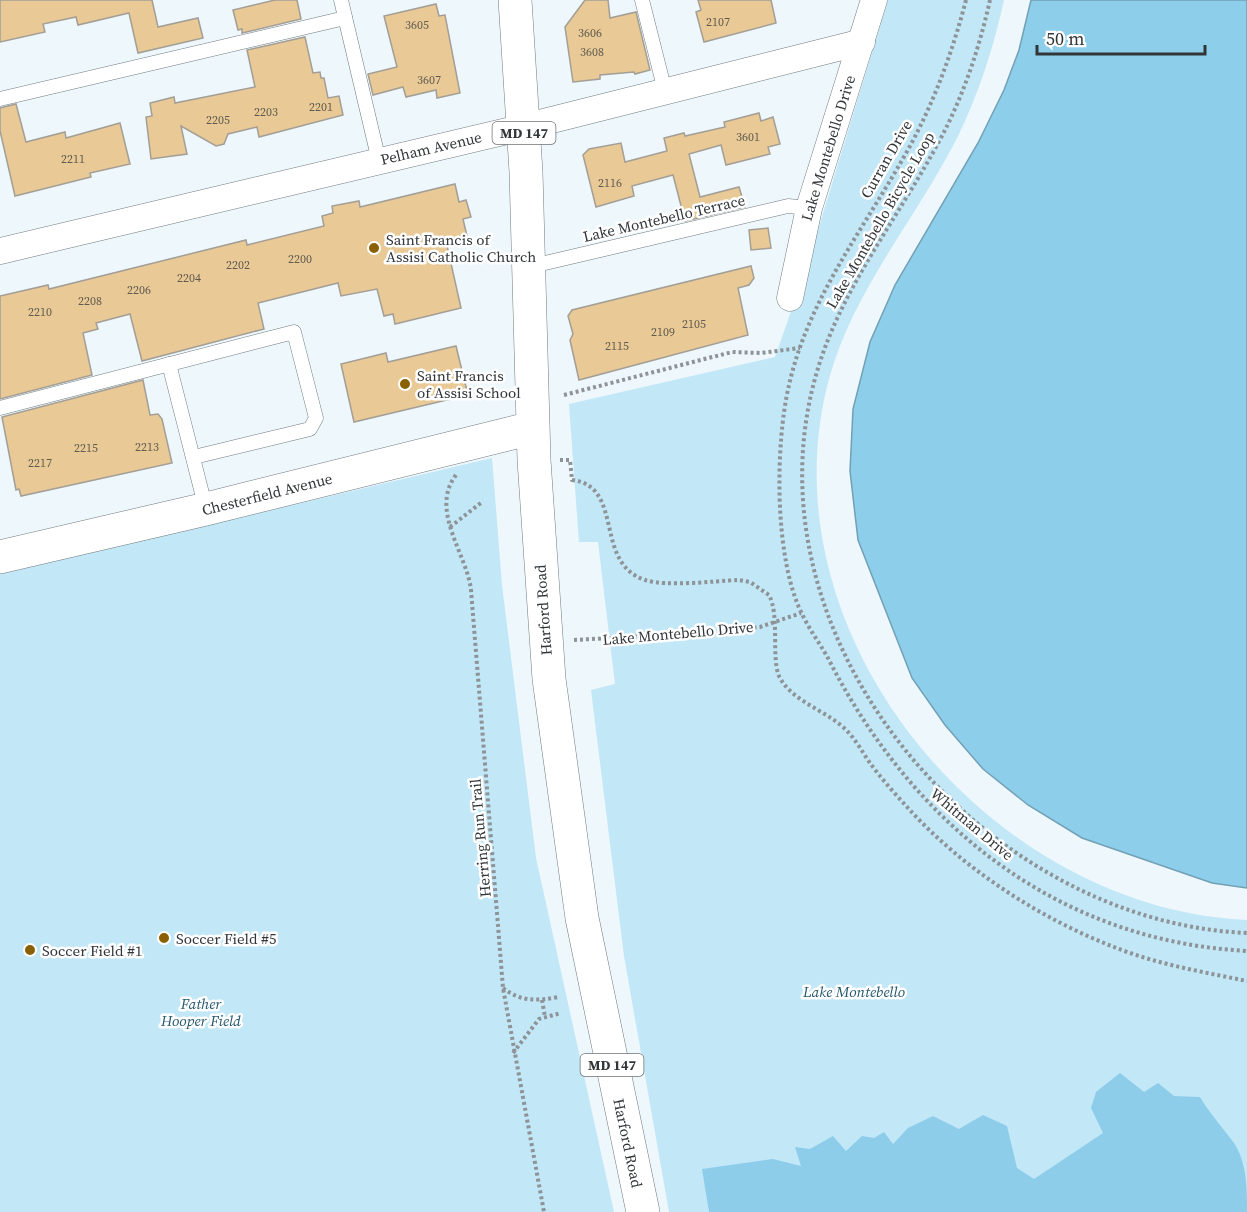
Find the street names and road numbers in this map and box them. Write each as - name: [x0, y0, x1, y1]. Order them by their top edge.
- street label: Lake Montebello Drive: [796, 72, 860, 224]
- street label: Curran Drive: [855, 116, 917, 202]
- road number: MD 147: [492, 122, 556, 144]
- street label: Pelham Avenue: [378, 126, 484, 170]
- street label: Lake Montebello Bicycle Loop: [821, 128, 939, 312]
- street label: Lake Montebello Terrace: [581, 189, 747, 247]
- street label: Chesterfield Avenue: [200, 468, 335, 520]
- street label: Harford Road: [529, 563, 557, 656]
- street label: Lake Montebello Drive: [602, 616, 755, 650]
- street label: Herring Run Trail: [464, 777, 496, 898]
- street label: Whitman Drive: [926, 783, 1018, 865]
- road number: MD 147: [580, 1054, 644, 1076]
- street label: Harford Road: [608, 1096, 648, 1190]

